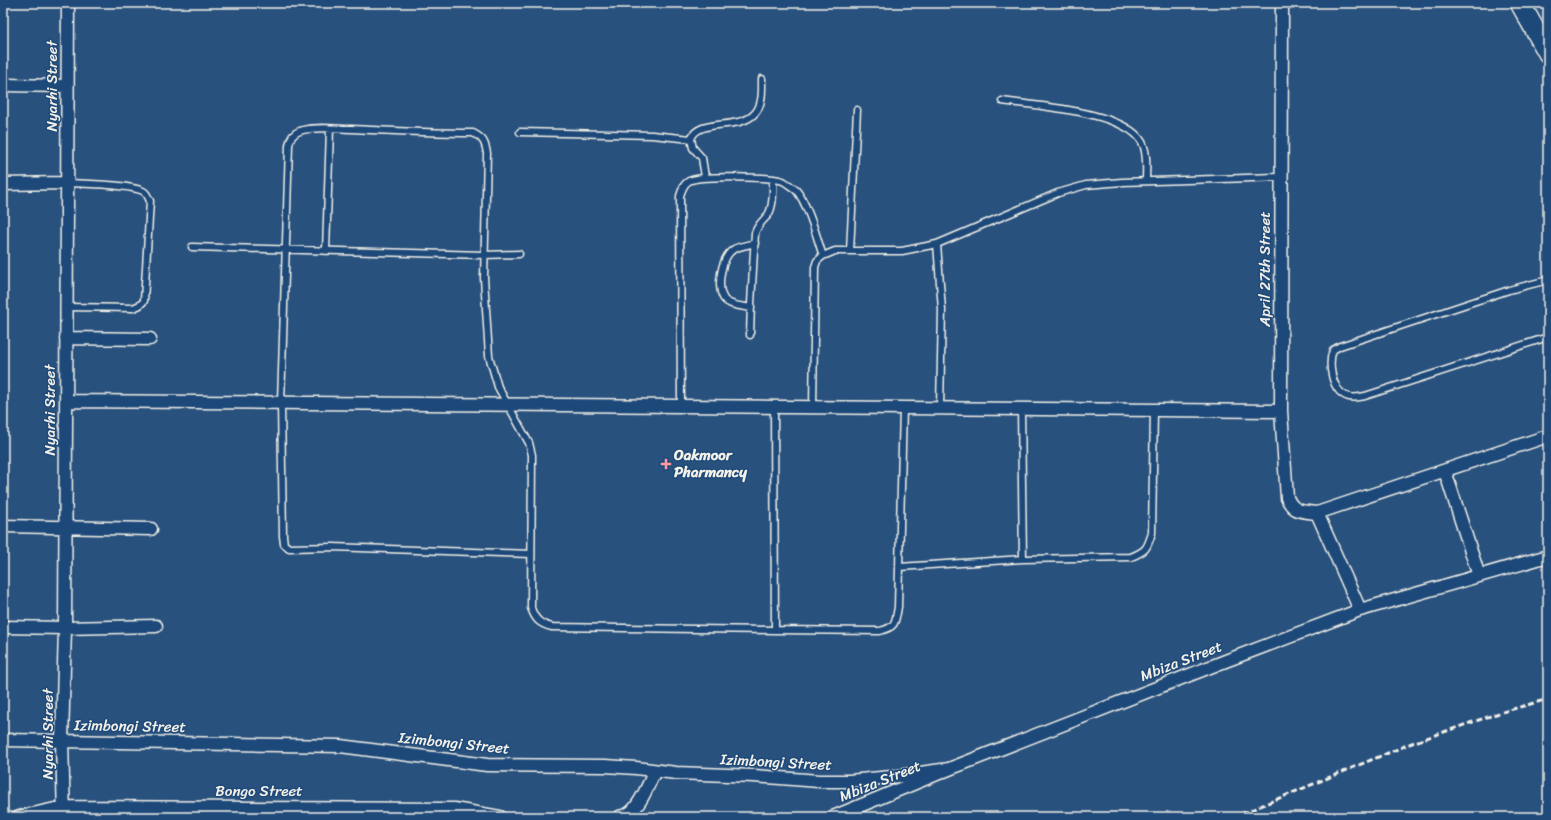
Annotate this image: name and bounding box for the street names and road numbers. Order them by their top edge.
street label: Nyarhi Street [39,40,65,131]
street label: April 27th Street [1252,211,1278,328]
street label: Nyarhi Street [37,364,63,455]
street label: Mbiza Street [1136,633,1226,689]
street label: Nyarhi Street [35,688,61,779]
street label: Izimbongi Street [73,712,186,740]
street label: Izimbongi Street [396,724,511,762]
street label: Izimbongi Street [719,746,833,778]
street label: Mbiza Street [835,753,925,809]
street label: Bongo Street [215,778,303,804]

